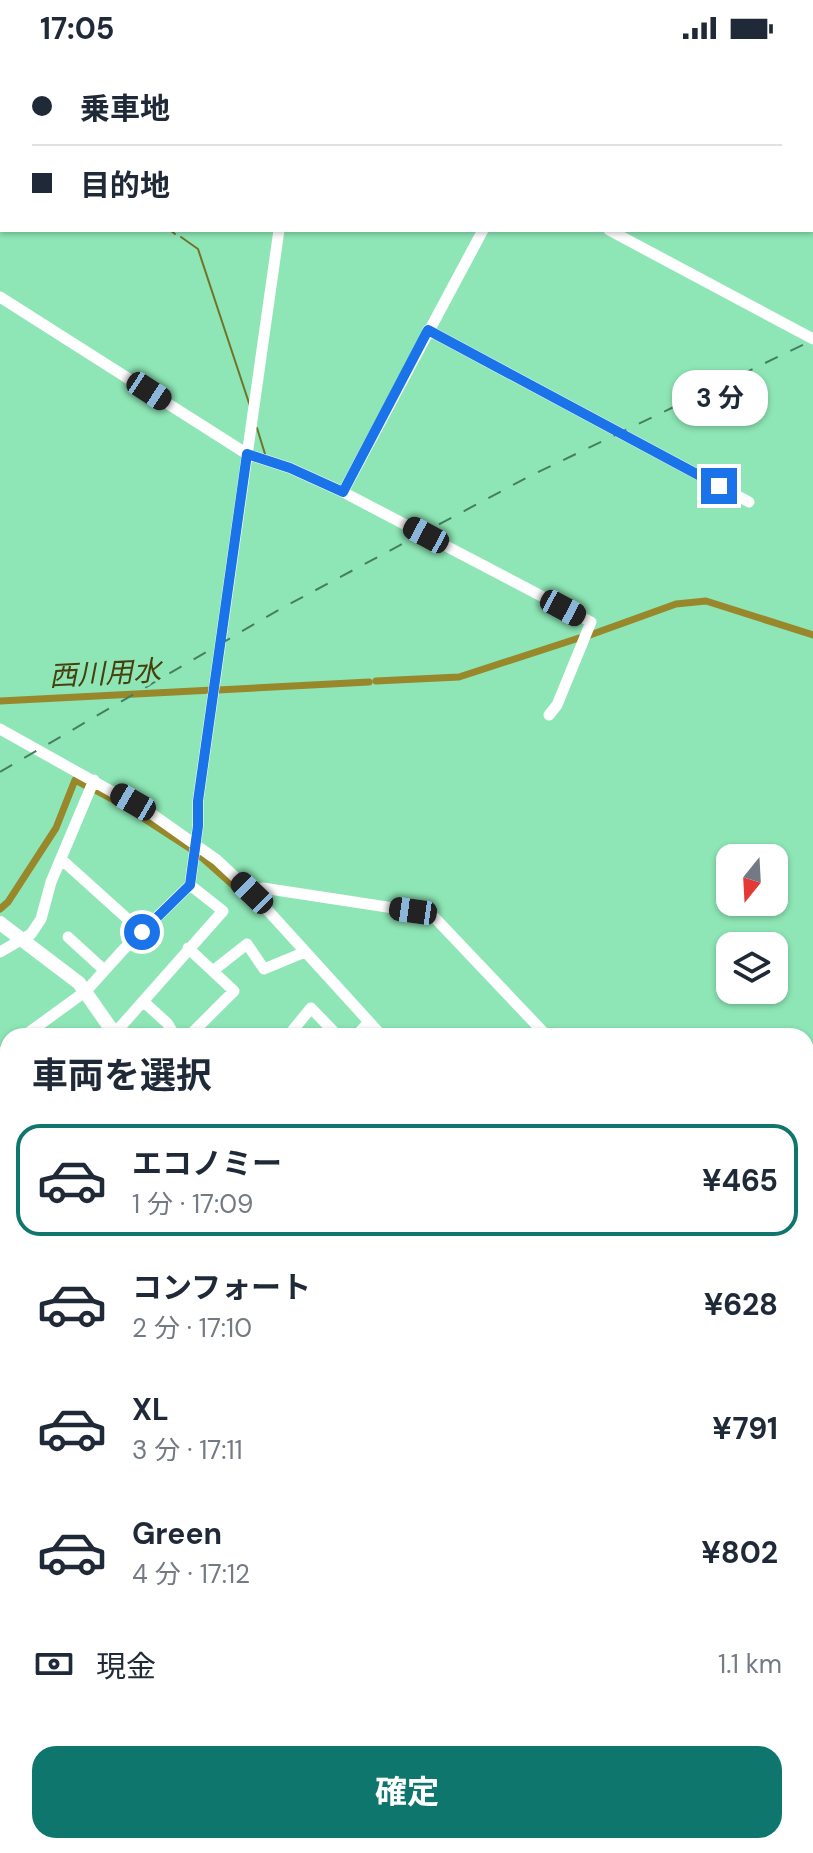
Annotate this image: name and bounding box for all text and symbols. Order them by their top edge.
text: 17:05 [40,9,114,48]
text: 乗車地 [80,89,170,128]
text: 目的地 [80,166,170,205]
car [122,368,176,414]
callout: 3 分 [671,370,767,426]
text: 3 分 [696,381,744,415]
route end [701,468,737,504]
car [399,513,453,557]
car [536,586,590,630]
water label: 西川用水 [48,652,165,695]
car [106,780,160,824]
north arrow [716,844,788,916]
map controls [716,844,788,1004]
car [226,868,278,918]
car [388,896,438,926]
route start [124,914,160,950]
button: layers [716,932,788,1004]
text: 車両を選択 [32,1052,212,1099]
icon: car [36,1144,108,1216]
text: エコノミー [132,1144,282,1183]
text: ¥465 [702,1161,778,1200]
text: 1 分 · 17:09 [132,1187,253,1221]
icon: car [36,1268,108,1340]
text: コンフォート [132,1268,311,1307]
text: ¥628 [704,1285,778,1324]
text: 2 分 · 17:10 [132,1311,252,1345]
text: XL [132,1390,169,1429]
icon: car [36,1392,108,1464]
text: ¥791 [712,1409,778,1448]
text: 3 分 · 17:11 [132,1433,243,1467]
text: Green [132,1514,222,1553]
icon: car [36,1516,108,1588]
text: ¥802 [701,1533,778,1572]
text: 4 分 · 17:12 [132,1557,250,1591]
icon: cash [32,1642,76,1686]
text: 現金 [96,1647,156,1686]
text: 1.1 km [718,1647,782,1681]
button: 確定 [32,1746,782,1838]

